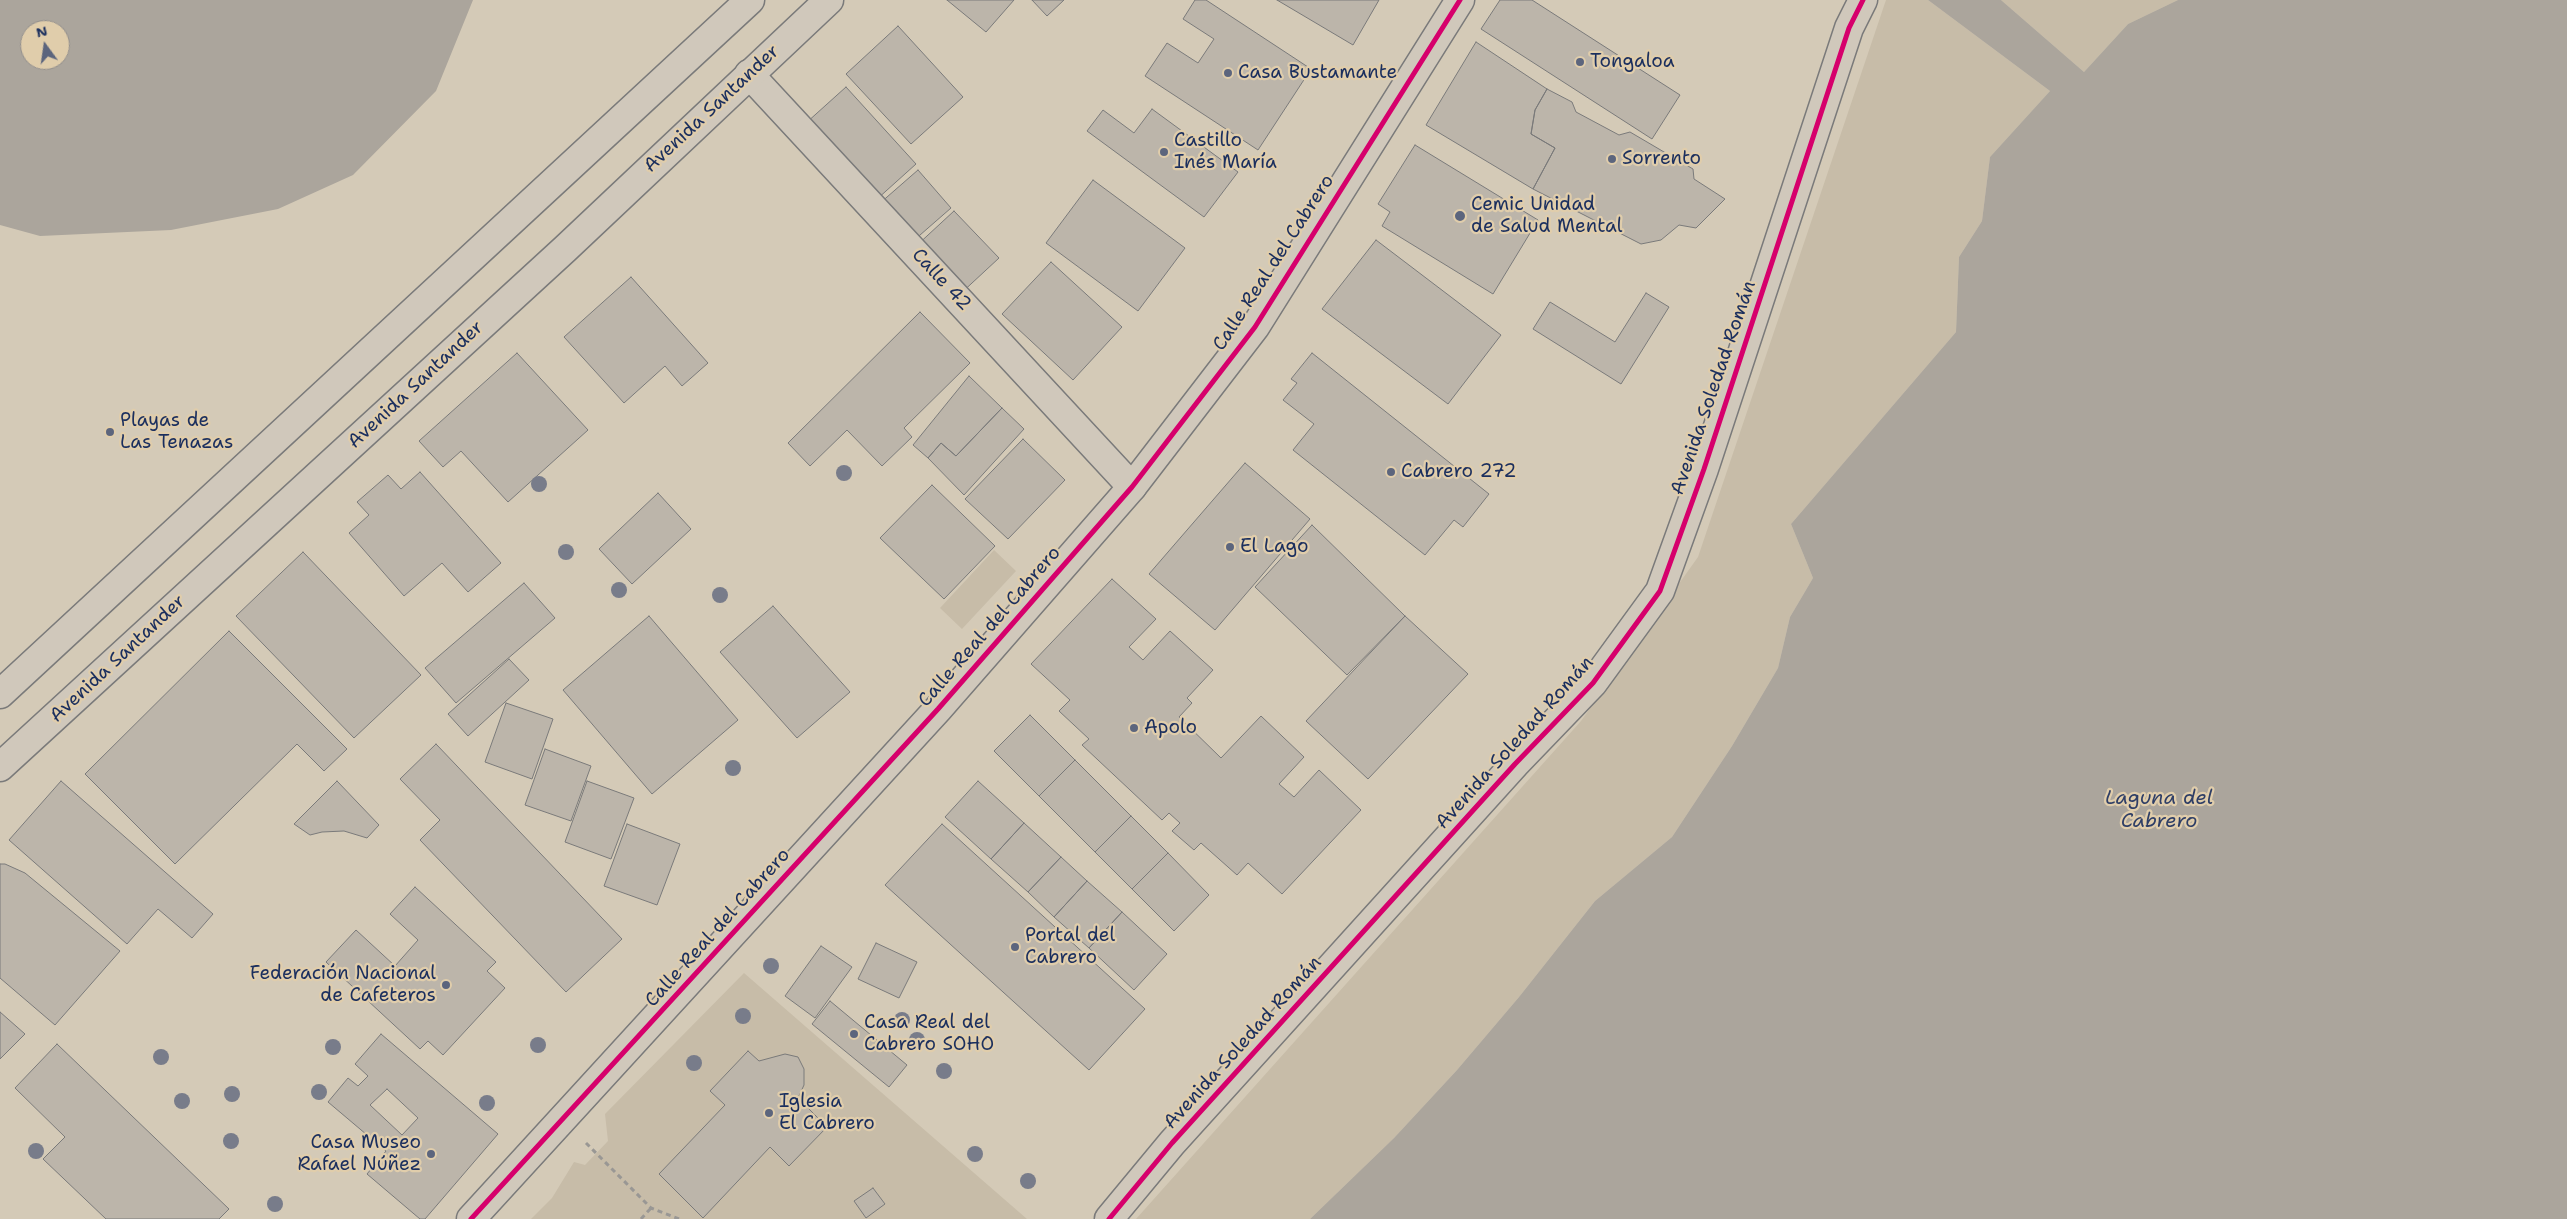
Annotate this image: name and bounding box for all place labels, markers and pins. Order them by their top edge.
place label: Tongaloa [1590,51,1674,73]
marker: Tongaloa [1574,56,1586,68]
place label: Casa Bustamante [1238,62,1397,84]
marker: Casa Bustamante [1222,67,1234,79]
place label: Castillo Inés María [1174,130,1277,174]
marker: Castillo Inés María [1158,146,1170,158]
place label: Sorrento [1622,148,1701,170]
marker: Sorrento [1606,153,1618,165]
place label: Cemic Unidad de Salud Mental [1471,194,1622,238]
marker: Cemic Unidad de Salud Mental [1453,209,1467,223]
place label: Playas de Las Tenazas [120,410,233,454]
marker: Playas de Las Tenazas [104,426,116,438]
place label: Cabrero 272 [1401,461,1516,483]
marker: Cabrero 272 [1385,466,1397,478]
place label: El Lago [1240,536,1309,558]
marker: El Lago [1224,541,1236,553]
place label: Apolo [1144,717,1197,739]
marker: Apolo [1128,722,1140,734]
place label: Portal del Cabrero [1025,925,1115,969]
marker: Portal del Cabrero [1009,941,1021,953]
place label: Federación Nacional de Cafeteros [250,963,436,1007]
marker: Federación Nacional de Cafeteros [440,979,452,991]
place label: Casa Real del Cabrero SOHO [864,1012,994,1056]
marker: Casa Real del Cabrero SOHO [848,1028,860,1040]
place label: Iglesia El Cabrero [779,1091,875,1135]
marker: Iglesia El Cabrero [763,1107,775,1119]
place label: Casa Museo Rafael Núñez [297,1132,421,1176]
marker: Casa Museo Rafael Núñez [425,1148,437,1160]

